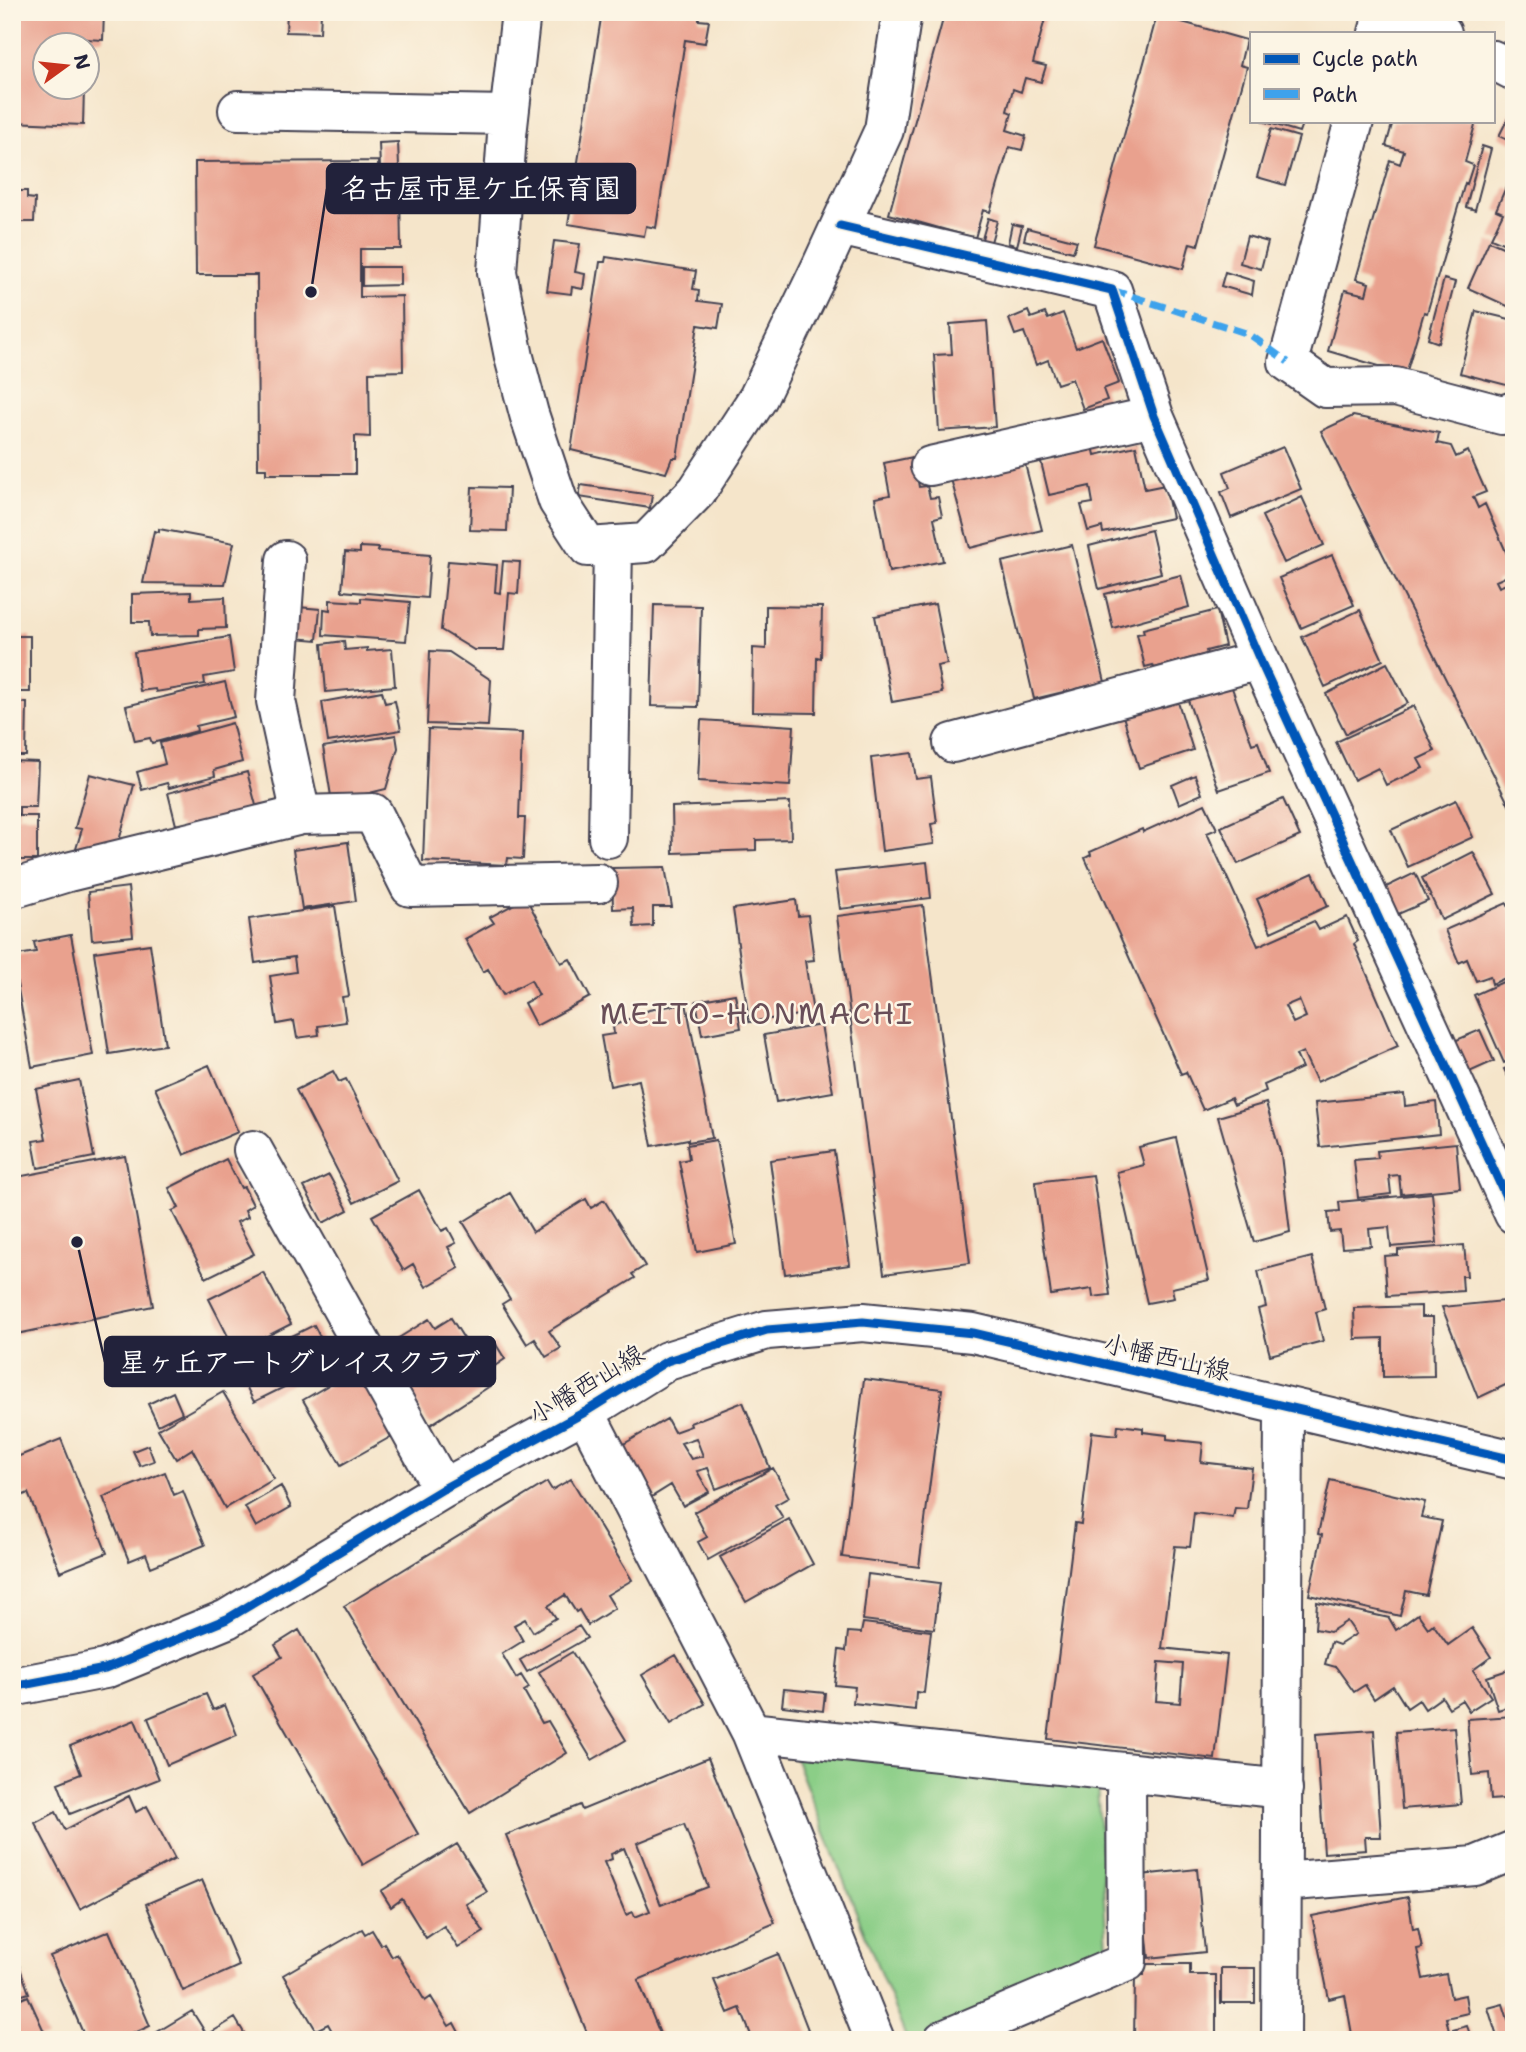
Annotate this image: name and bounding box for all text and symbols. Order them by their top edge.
north arrow [32,32,102,102]
legend [1250,32,1494,122]
text: Cycle path [1312,45,1418,73]
text: N [68,51,96,72]
text: Path [1312,81,1358,109]
callout: 名古屋市星ケ丘保育園 [327,164,635,213]
text: 名古屋市星ケ丘保育園 [341,169,621,207]
district label: MEITO-HONMACHI [600,993,914,1034]
street label: 小幡西山線 [1100,1325,1234,1388]
street label: 小幡西山線 [521,1335,650,1432]
callout: 星ヶ丘アートグレイスクラブ [105,1337,495,1386]
text: 星ヶ丘アートグレイスクラブ [119,1343,481,1381]

